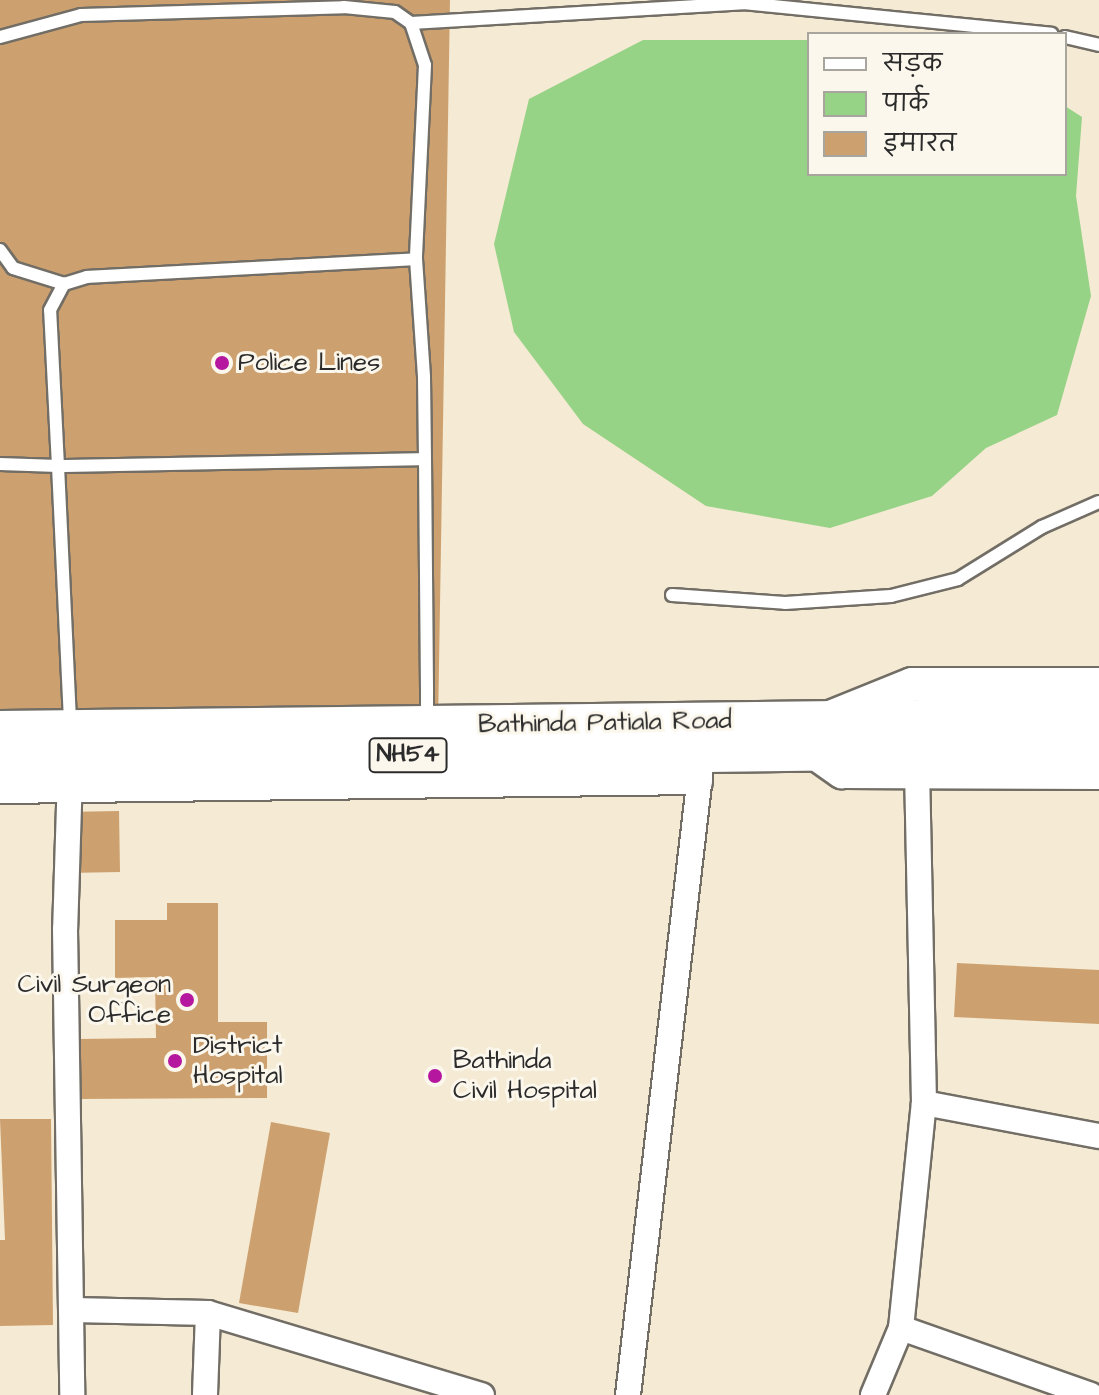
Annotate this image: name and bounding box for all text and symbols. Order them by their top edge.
legend [807,32,1067,176]
text: सड़क [883,47,942,81]
text: पार्क [883,87,928,121]
text: इमारत [883,127,956,161]
place label: Police Lines [238,347,380,379]
marker: Police Lines [213,354,231,372]
street label: Bathinda Patiala Road [478,705,732,741]
road number: NH54 [368,735,448,775]
place label: Civil Surgeon Office [17,969,171,1030]
marker: Civil Surgeon Office [178,991,196,1009]
place label: District Hospital [193,1030,283,1092]
place label: Bathinda Civil Hospital [453,1045,597,1106]
marker: District Hospital [164,1050,186,1072]
marker: Bathinda Civil Hospital [424,1065,446,1087]

